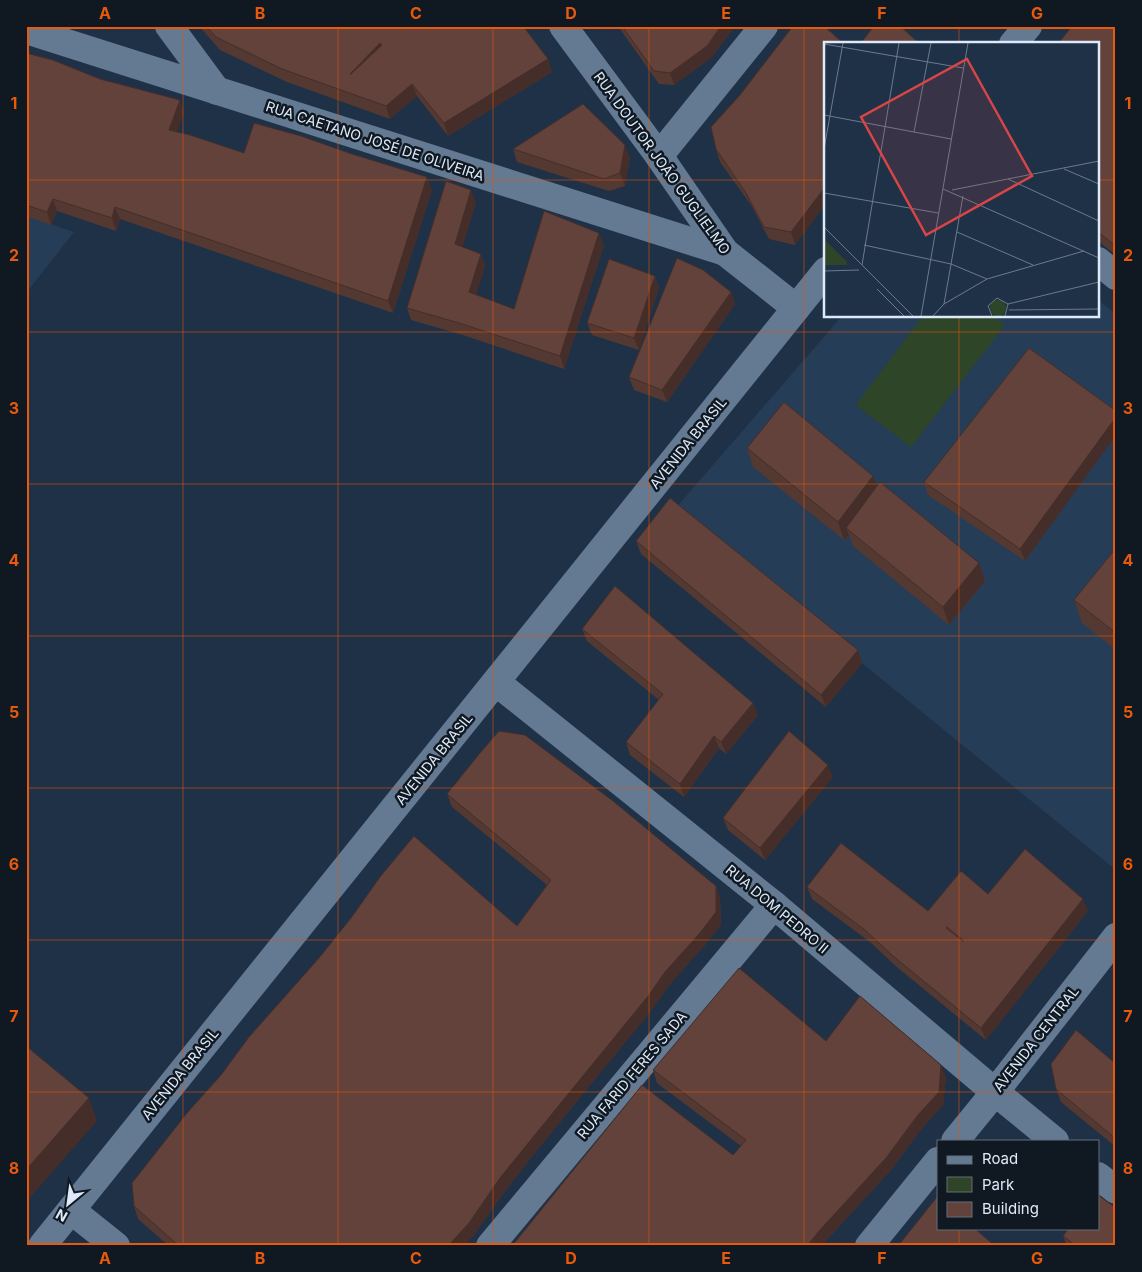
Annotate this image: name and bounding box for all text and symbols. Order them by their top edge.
text: A [99,3,111,23]
text: B [255,3,265,23]
text: C [410,3,422,23]
text: D [565,3,577,23]
text: E [721,3,731,23]
text: F [877,3,887,23]
text: G [1031,3,1043,23]
inset map [824,42,1100,318]
street label: RUA DOUTOR JOÃO GUGLIELMO [591,68,734,257]
text: 1 [11,93,17,113]
text: 1 [1125,93,1131,113]
street label: RUA CAETANO JOSÉ DE OLIVEIRA [264,97,487,184]
text: 2 [9,245,19,265]
text: 2 [1123,245,1133,265]
street label: AVENIDA BRASIL [646,393,730,492]
text: 3 [9,398,19,418]
text: 3 [1123,398,1133,418]
text: 4 [9,550,20,570]
text: 4 [1123,550,1134,570]
text: 5 [9,702,19,722]
text: 5 [1123,702,1133,722]
street label: AVENIDA BRASIL [392,709,476,808]
text: 6 [9,854,19,874]
text: 6 [1123,854,1133,874]
street label: RUA DOM PEDRO II [723,861,832,957]
street label: AVENIDA CENTRAL [989,983,1082,1095]
text: 7 [9,1006,19,1026]
text: 7 [1123,1006,1133,1026]
street label: RUA FARID FERES SADA [573,1007,690,1142]
street label: AVENIDA BRASIL [138,1024,222,1123]
legend [937,1140,1100,1230]
text: Road [982,1149,1018,1168]
text: 8 [9,1158,19,1178]
text: 8 [1123,1158,1133,1178]
text: Park [982,1175,1015,1194]
north arrow [42,1180,92,1230]
text: Building [982,1199,1039,1218]
text: N [53,1206,70,1226]
text: A [99,1248,111,1268]
text: B [255,1248,265,1268]
text: C [410,1248,422,1268]
text: D [565,1248,577,1268]
text: E [721,1248,731,1268]
text: F [877,1248,887,1268]
text: G [1031,1248,1043,1268]

